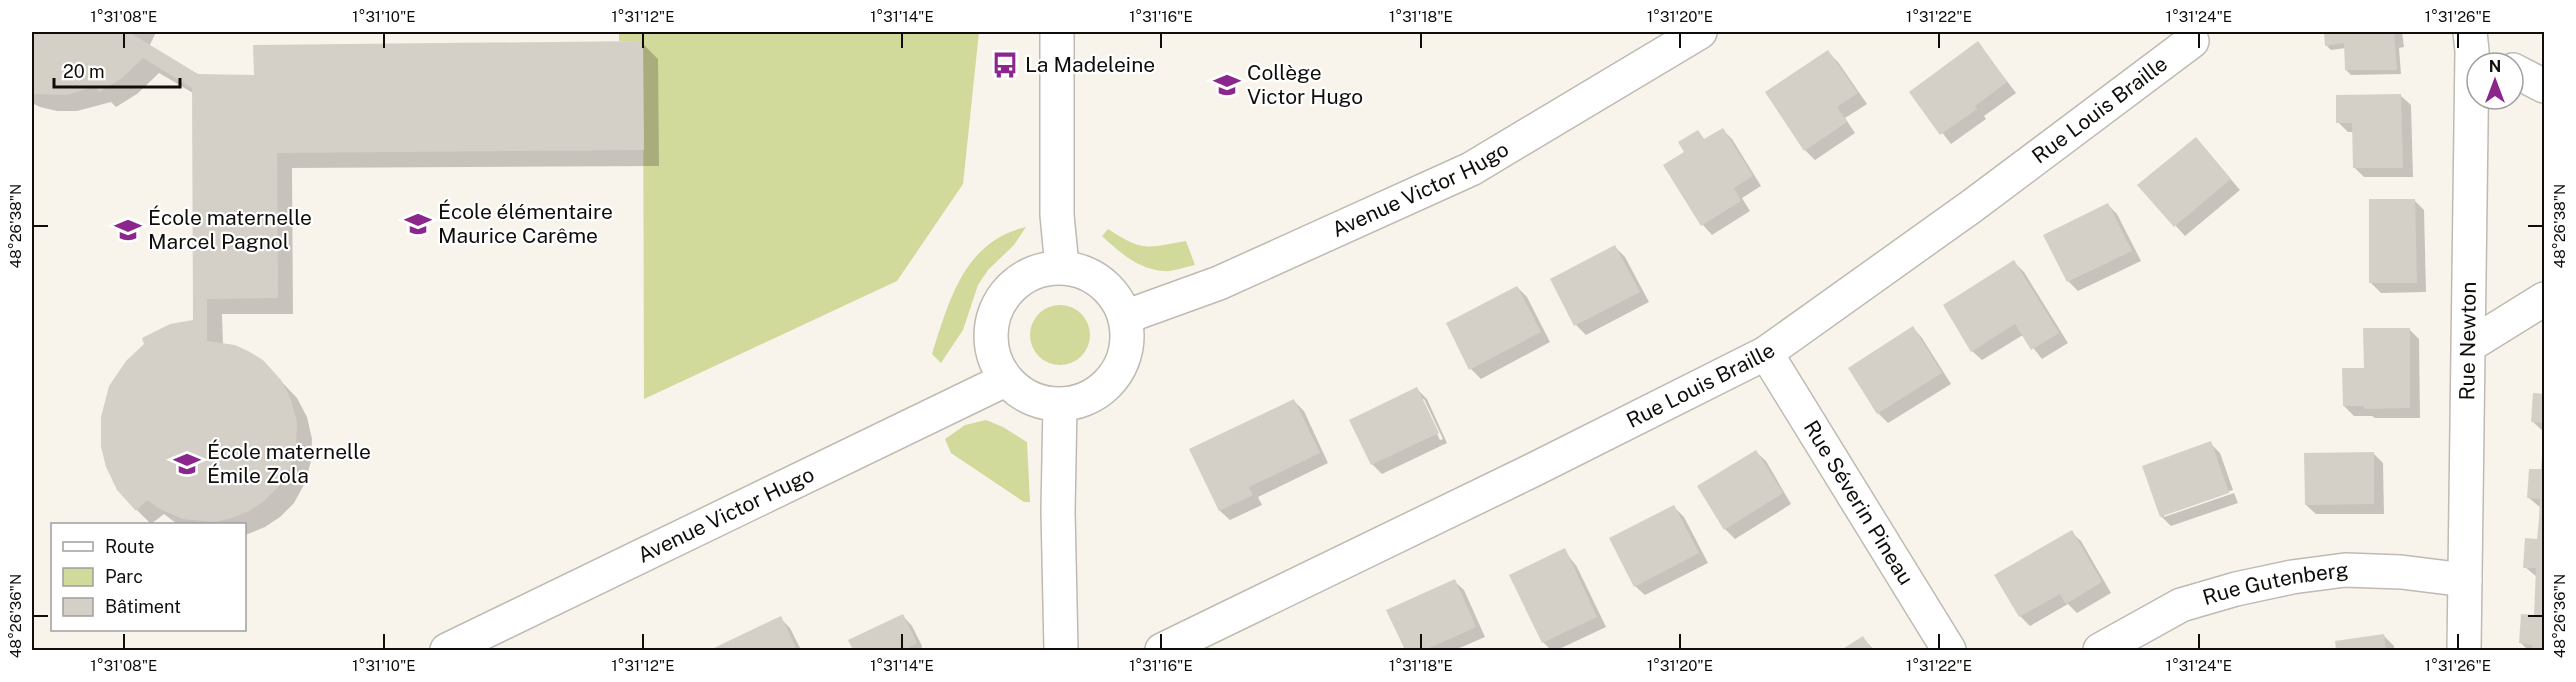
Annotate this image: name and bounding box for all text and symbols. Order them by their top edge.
text: 1°31'08"E [91,8,157,25]
text: 1°31'10"E [352,8,416,25]
text: 1°31'12"E [611,8,675,25]
text: 1°31'14"E [870,8,934,25]
text: 1°31'16"E [1129,8,1193,25]
text: 1°31'18"E [1389,8,1453,25]
text: 1°31'20"E [1647,8,1713,25]
text: 1°31'22"E [1906,8,1972,25]
text: 1°31'24"E [2166,8,2232,25]
text: 1°31'26"E [2425,8,2491,25]
bus stop icon: La Madeleine [990,50,1020,80]
scale bar [54,51,180,89]
street label: Rue Louis Braille [2027,51,2172,168]
north arrow [2465,51,2525,111]
place label: La Madeleine [1025,52,1155,77]
text: N [2489,57,2501,76]
place label: Collège Victor Hugo [1247,60,1363,109]
text: 20 m [63,61,105,82]
school or university icon: Collège Victor Hugo [1212,70,1242,100]
street label: Avenue Victor Hugo [1328,136,1513,242]
text: 48°26'38"N [7,184,24,268]
text: 48°26'38"N [2551,184,2568,268]
place label: École élémentaire Maurice Carême [438,199,613,248]
place label: École maternelle Marcel Pagnol [148,205,312,254]
school or university icon: École élémentaire Maurice Carême [403,209,433,239]
school or university icon: École maternelle Marcel Pagnol [113,215,143,245]
street label: Rue Newton [2454,281,2481,401]
street label: Rue Louis Braille [1622,338,1780,433]
street label: Rue Séverin Pineau [1799,416,1919,589]
place label: École maternelle Émile Zola [207,439,371,488]
school or university icon: École maternelle Émile Zola [172,449,202,479]
street label: Avenue Victor Hugo [634,461,818,568]
legend [51,523,246,631]
text: Route [105,536,154,557]
street label: Rue Gutenberg [2200,557,2350,610]
text: Parc [105,566,143,587]
text: 48°26'36"N [7,574,24,658]
text: 48°26'36"N [2551,574,2568,658]
text: Bâtiment [105,596,181,617]
text: 1°31'08"E [91,657,157,674]
text: 1°31'10"E [352,657,416,674]
text: 1°31'12"E [611,657,675,674]
text: 1°31'14"E [870,657,934,674]
text: 1°31'16"E [1129,657,1193,674]
text: 1°31'18"E [1389,657,1453,674]
text: 1°31'20"E [1647,657,1713,674]
text: 1°31'22"E [1906,657,1972,674]
text: 1°31'24"E [2166,657,2232,674]
text: 1°31'26"E [2425,657,2491,674]

